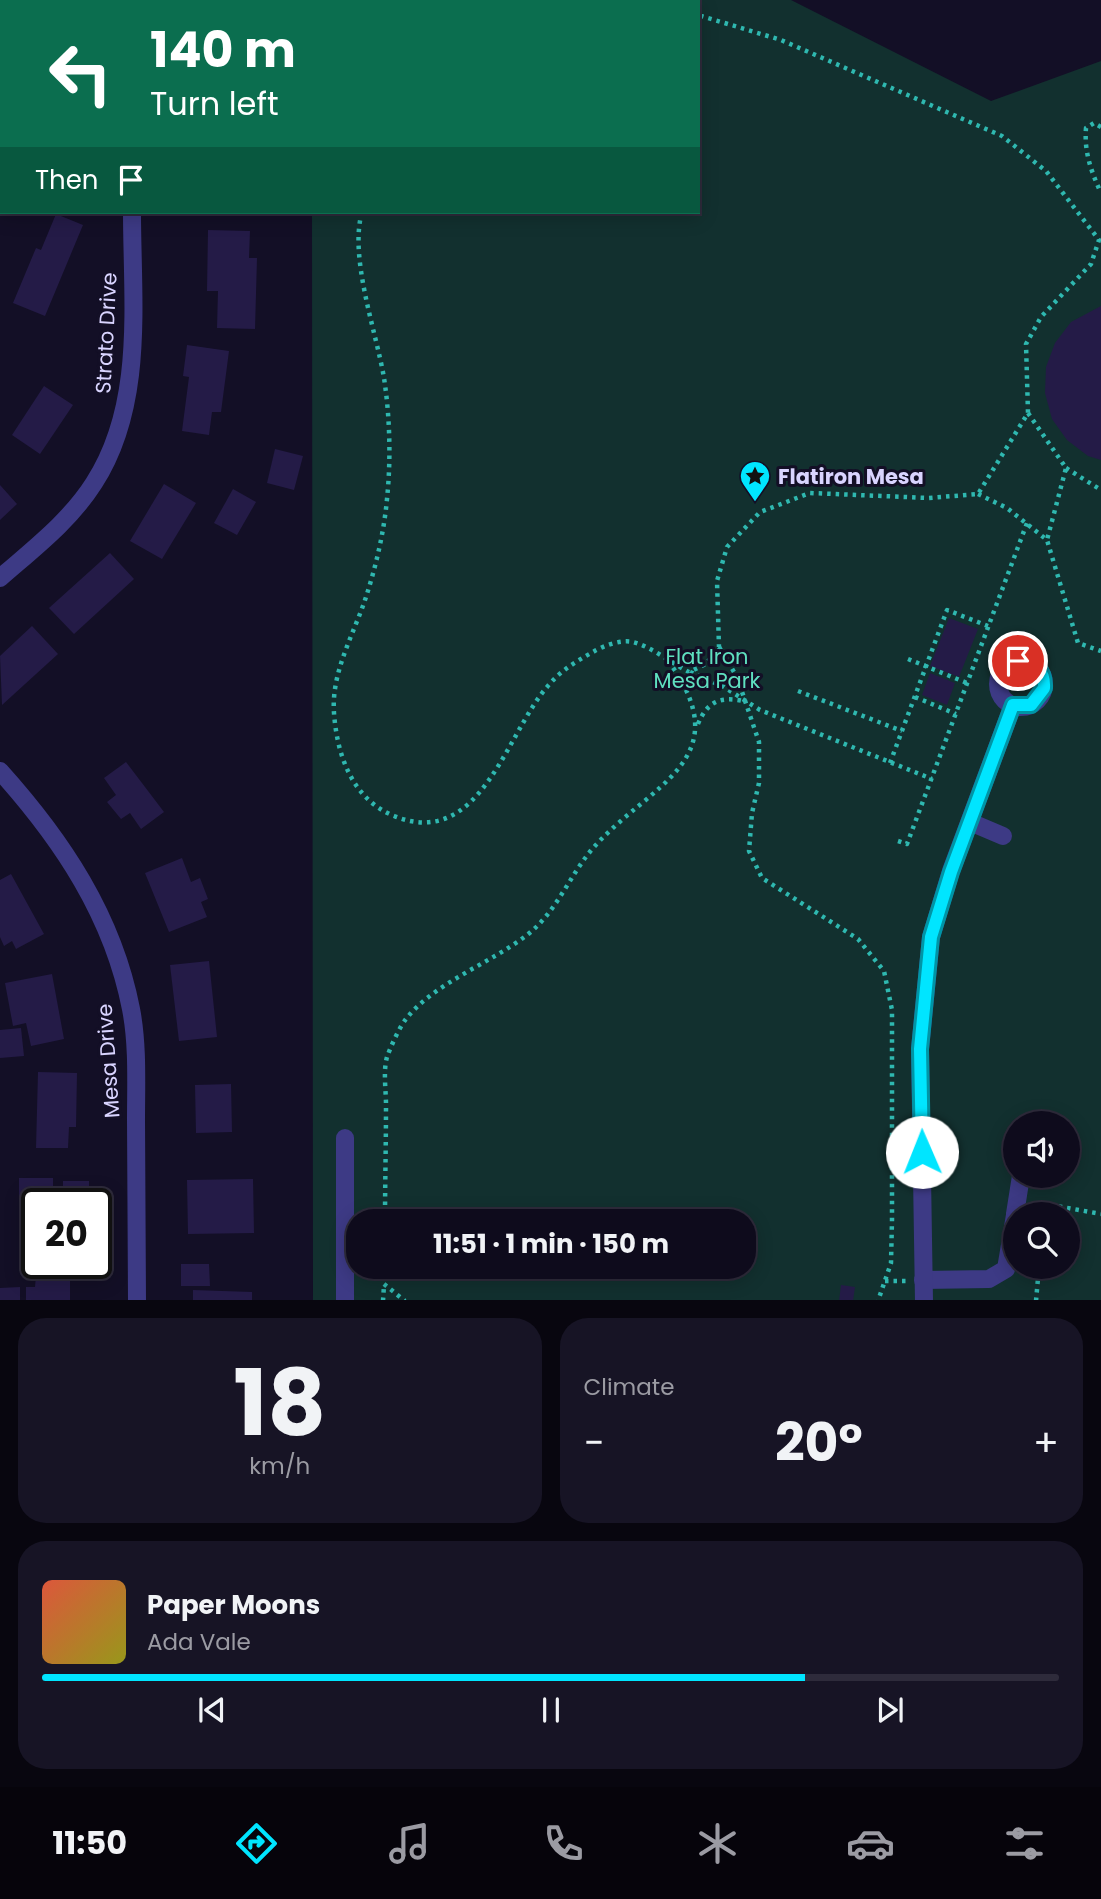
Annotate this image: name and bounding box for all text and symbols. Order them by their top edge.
text: 140 m [150,16,296,84]
icon: left [35,28,126,119]
text: Turn left [150,81,279,126]
icon: arrive [112,161,150,199]
text: Then [35,162,98,198]
street label: Strato Drive [88,272,124,394]
place icon: Flatiron Mesa [738,459,772,503]
place label: Flatiron Mesa [778,462,924,491]
pin [988,631,1048,691]
park label: Flat Iron Mesa Park [654,642,761,695]
icon: arrive [999,642,1037,680]
street label: Mesa Drive [90,1003,126,1119]
map controls [1003,1111,1080,1279]
button: sound [1003,1111,1080,1188]
position arrow [885,1115,959,1189]
speed limit sign: 20 [21,1188,112,1279]
button: search [1003,1202,1080,1279]
text: 11:51 · 1 min · 150 m [433,1226,669,1262]
text: 18 [233,1339,326,1467]
text: Climate [584,1371,674,1403]
text: 20° [775,1406,863,1479]
text: − [584,1416,604,1469]
text: + [1033,1416,1059,1469]
text: km/h [249,1450,310,1482]
text: Paper Moons [147,1587,320,1623]
text: Ada Vale [147,1626,251,1658]
icon: previous [193,1691,231,1729]
icon: pause [532,1691,570,1729]
icon: next [871,1691,909,1729]
icon: directions [232,1819,281,1868]
icon: music [385,1819,434,1868]
icon: phone [539,1819,588,1868]
icon: climate [693,1819,742,1868]
icon: car [846,1819,895,1868]
icon: filters [1000,1819,1049,1868]
text: 11:50 [52,1820,127,1865]

